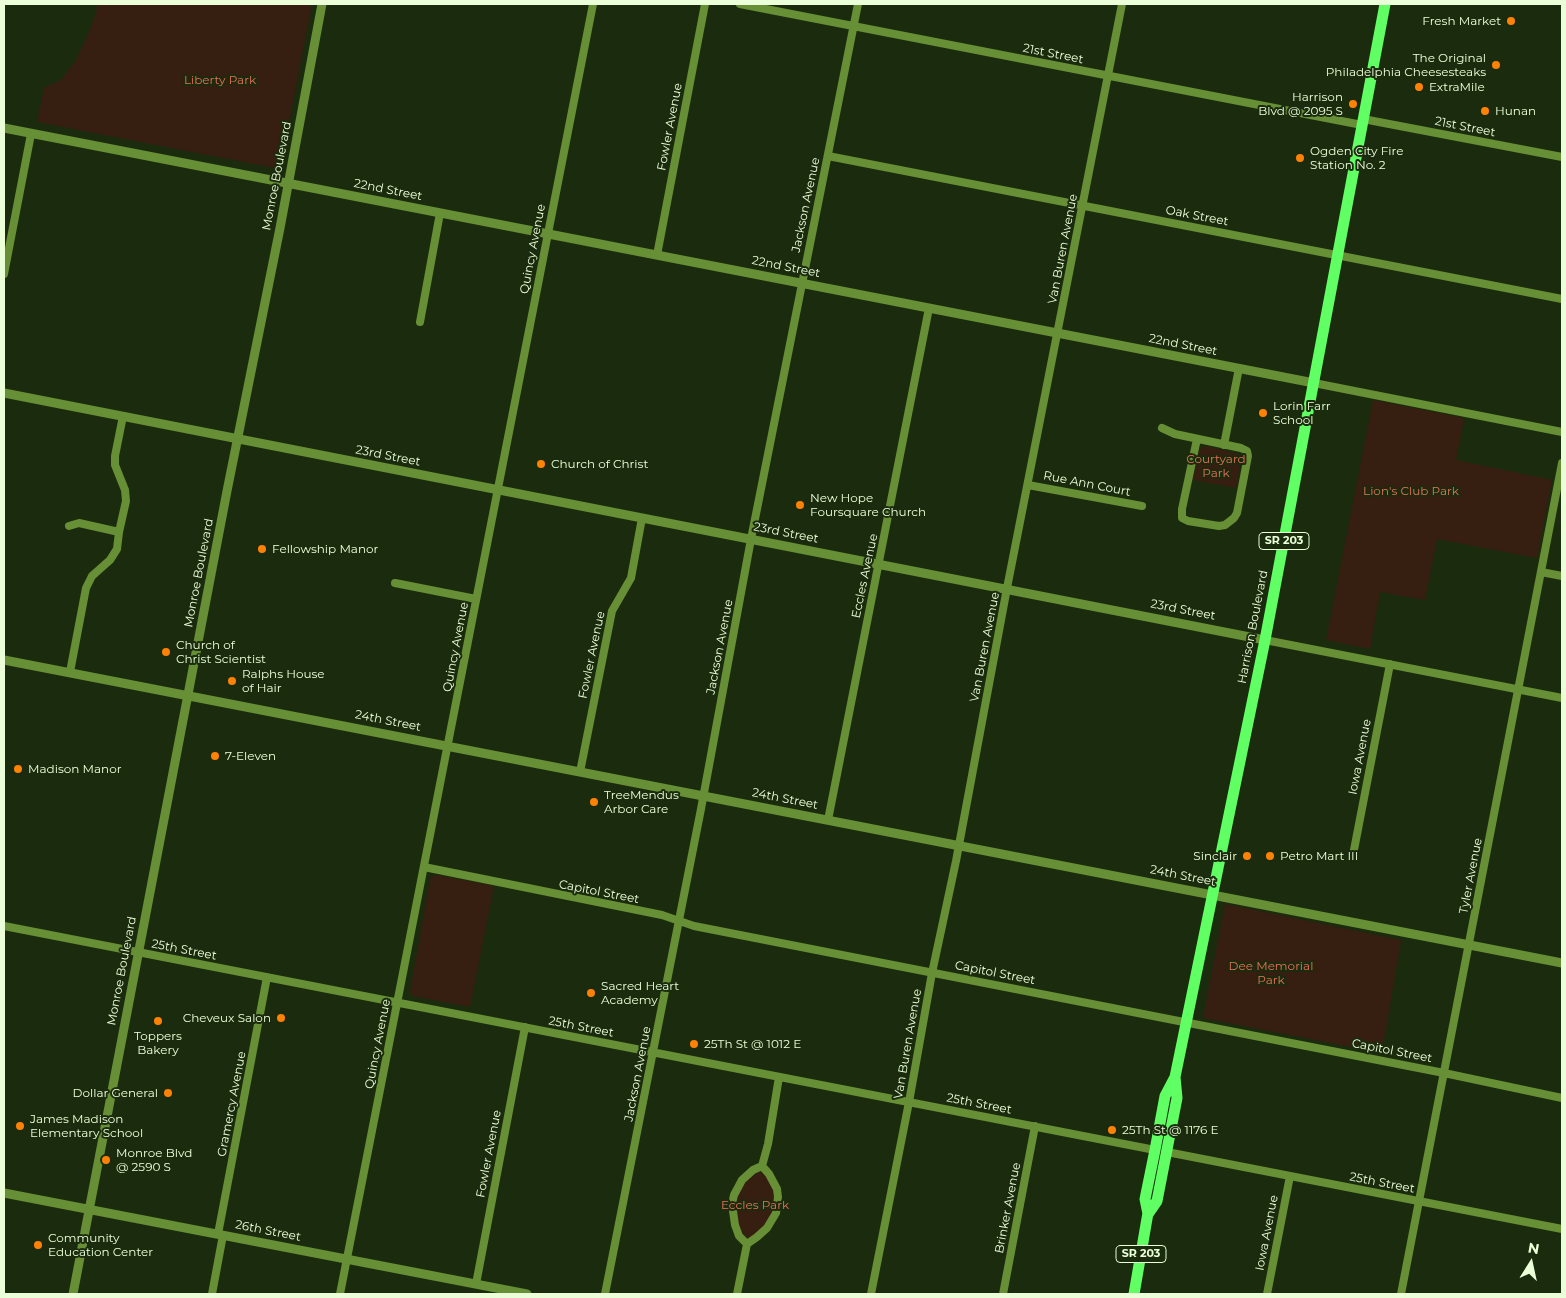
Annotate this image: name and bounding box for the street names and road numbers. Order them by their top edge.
street label: 21st Street [1022,41,1084,67]
street label: Fowler Avenue [654,82,686,172]
street label: 21st Street [1434,114,1496,140]
street label: Monroe Boulevard [259,120,295,232]
street label: Jackson Avenue [789,156,823,254]
street label: 22nd Street [353,176,423,204]
street label: Van Buren Avenue [1045,193,1081,305]
street label: Quincy Avenue [517,203,549,295]
street label: Oak Street [1164,203,1230,229]
street label: 22nd Street [751,253,821,281]
street label: 22nd Street [1148,331,1218,359]
street label: 23rd Street [354,443,422,469]
street label: Rue Ann Court [1042,468,1132,500]
street label: Monroe Boulevard [181,517,217,629]
street label: 23rd Street [752,520,820,546]
street label: Eccles Avenue [849,532,881,620]
road number: SR 203 [1259,532,1309,550]
street label: Harrison Boulevard [1235,569,1271,685]
street label: Van Buren Avenue [967,591,1003,703]
street label: 23rd Street [1149,597,1217,623]
street label: Jackson Avenue [704,598,736,696]
street label: Quincy Avenue [440,601,472,693]
street label: Fowler Avenue [576,610,608,700]
street label: 24th Street [354,708,422,734]
street label: Iowa Avenue [1346,718,1374,796]
street label: 24th Street [751,786,819,812]
street label: Tyler Avenue [1457,837,1485,915]
street label: 24th Street [1149,863,1217,889]
street label: Capitol Street [558,877,640,907]
street label: Monroe Boulevard [104,915,140,1027]
street label: 25th Street [150,937,218,963]
street label: Capitol Street [954,958,1036,988]
street label: Van Buren Avenue [891,988,925,1100]
street label: Quincy Avenue [362,998,394,1090]
street label: 25th Street [547,1014,615,1040]
street label: Jackson Avenue [622,1025,654,1123]
street label: Capitol Street [1351,1036,1433,1066]
street label: Gramercy Avenue [215,1050,249,1158]
street label: 25th Street [945,1091,1013,1117]
street label: Fowler Avenue [473,1109,505,1199]
street label: Brinker Avenue [992,1161,1024,1255]
street label: 25th Street [1348,1170,1416,1196]
street label: Iowa Avenue [1253,1194,1281,1272]
street label: 26th Street [234,1218,302,1244]
road number: SR 203 [1116,1246,1166,1262]

